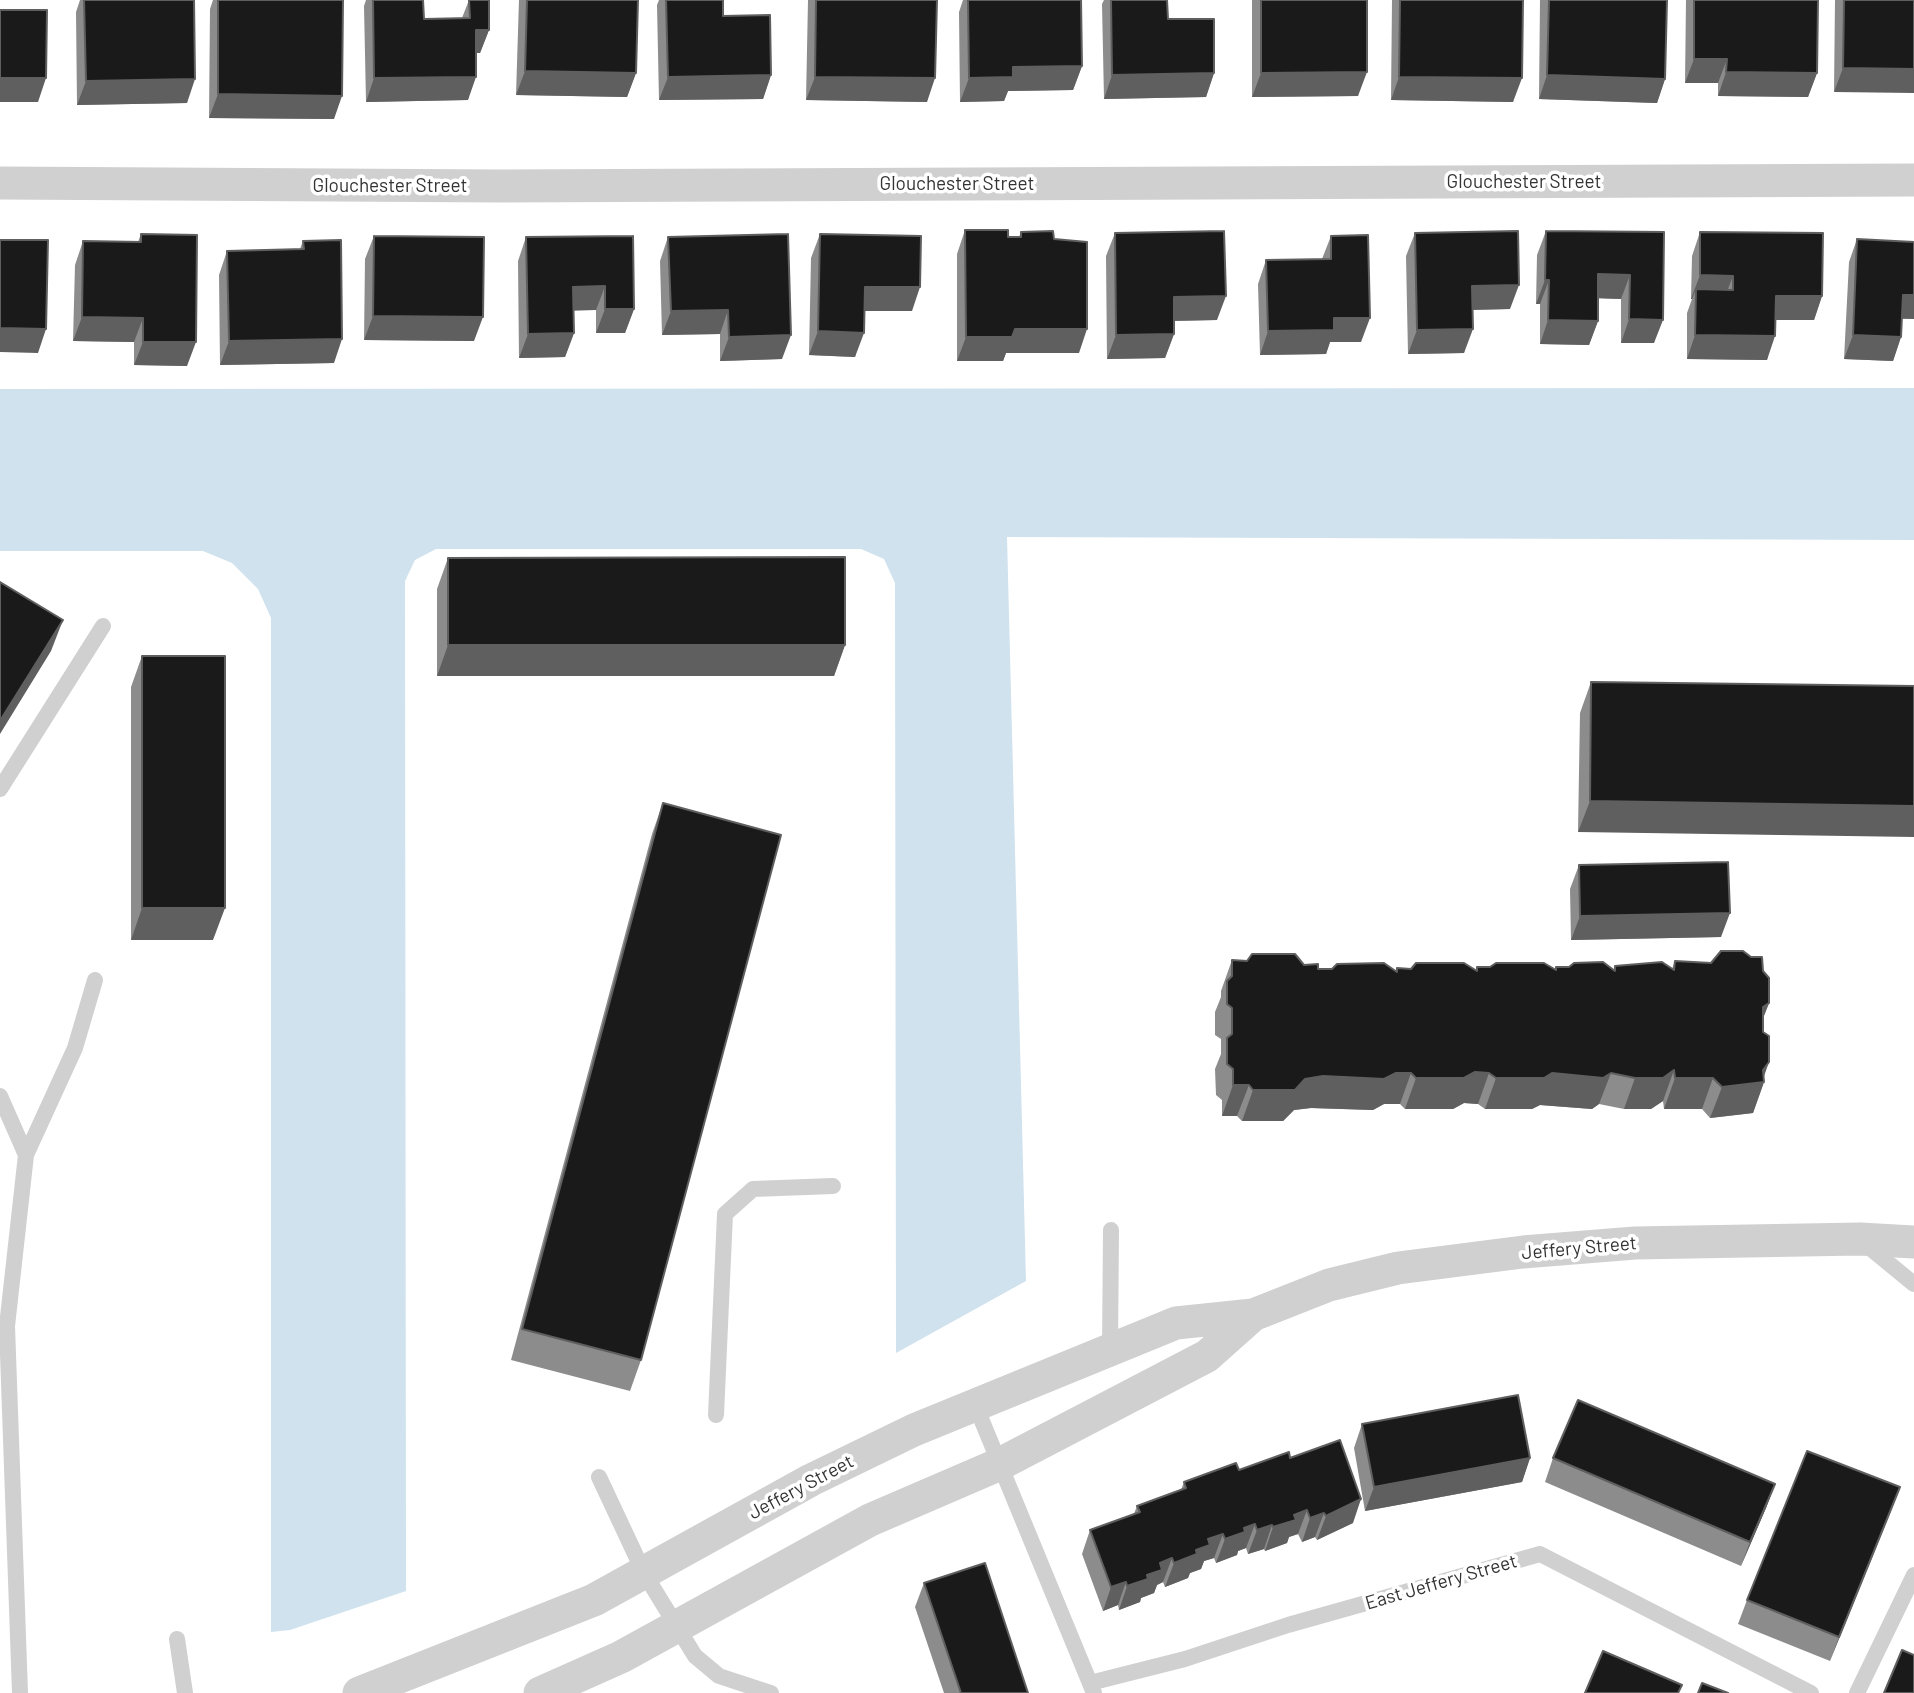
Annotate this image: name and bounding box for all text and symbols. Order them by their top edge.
street label: Glouchester Street [1447,171,1601,193]
street label: Glouchester Street [880,173,1034,195]
street label: Glouchester Street [313,175,467,197]
street label: Jeffery Street [1520,1232,1638,1264]
street label: Jeffery Street [745,1450,857,1524]
street label: East Jeffery Street [1363,1549,1519,1615]

